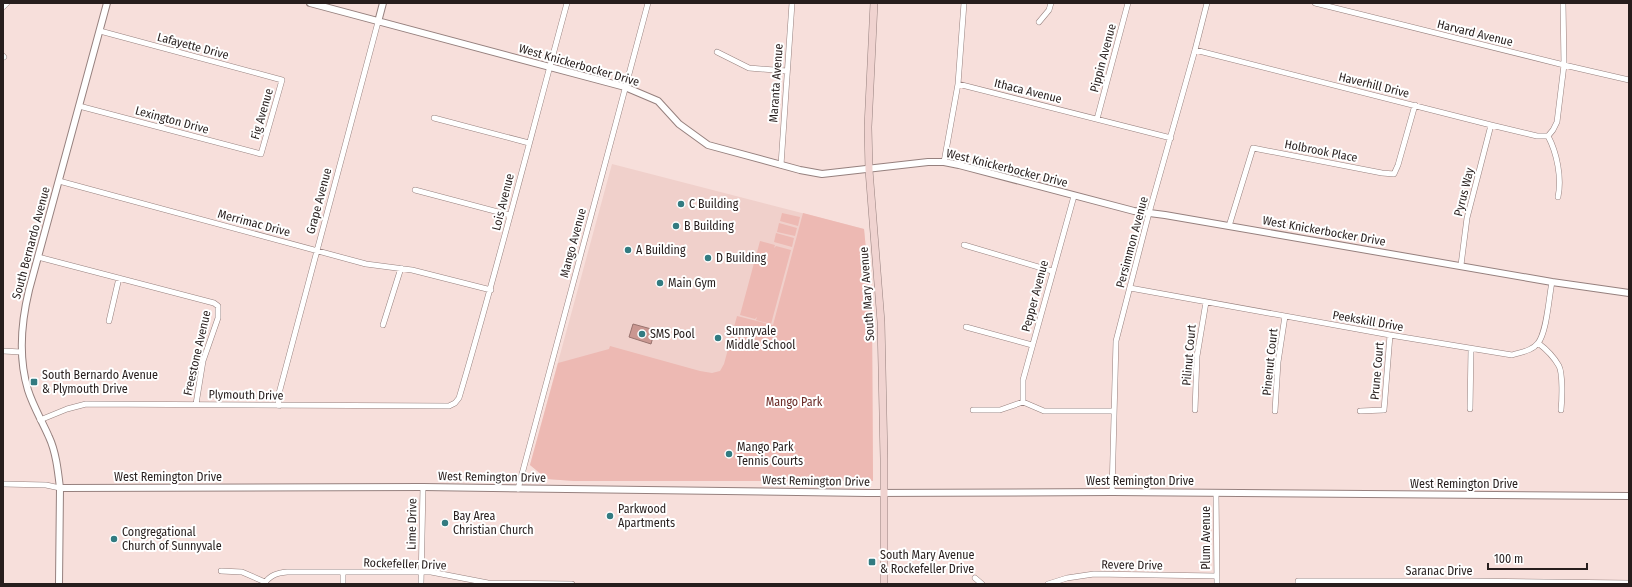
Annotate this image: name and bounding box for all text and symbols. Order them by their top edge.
street label: Harvard Avenue [1436,17,1514,49]
street label: Pippin Avenue [1087,22,1119,94]
street label: Lafayette Drive [156,30,230,62]
street label: West Knickerbocker Drive [517,41,641,89]
street label: Maranta Avenue [766,43,786,123]
street label: Haverhill Drive [1337,69,1411,101]
street label: Ithaca Avenue [993,76,1063,106]
street label: Fig Avenue [248,87,276,141]
street label: Lexington Drive [134,103,210,137]
street label: Holbrook Place [1283,137,1359,165]
street label: West Knickerbocker Drive [945,146,1069,190]
street label: Grape Avenue [303,166,335,236]
street label: Pyrus Way [1451,166,1477,218]
street label: Lois Avenue [489,172,517,232]
street label: South Bernardo Avenue [9,185,53,301]
street label: Persimmon Avenue [1113,195,1151,289]
place label: C Building [689,197,739,211]
marker: C Building [676,199,686,209]
street label: Merrimac Drive [216,207,292,239]
street label: Mango Avenue [557,207,589,279]
street label: West Knickerbocker Drive [1261,213,1387,249]
place label: B Building [684,219,734,233]
marker: B Building [671,221,681,231]
place label: A Building [636,243,686,257]
marker: A Building [623,245,633,255]
street label: South Mary Avenue [857,246,877,342]
place label: D Building [716,251,767,265]
marker: D Building [703,253,713,263]
street label: Pepper Avenue [1019,259,1051,333]
place label: Main Gym [668,276,716,290]
marker: Main Gym [655,278,665,288]
street label: Peekskill Drive [1332,308,1405,334]
street label: Freestone Avenue [180,309,214,397]
place label: Sunnyvale Middle School [726,324,795,352]
street label: Pilinut Court [1179,324,1199,386]
place label: SMS Pool [650,327,695,341]
street label: Pinenut Court [1260,328,1280,396]
marker: SMS Pool [637,329,647,339]
marker: Sunnyvale Middle School [713,333,723,343]
street label: Prune Court [1367,341,1387,401]
place label: South Bernardo Avenue & Plymouth Drive [42,368,158,396]
marker: South Bernardo Avenue & Plymouth Drive [29,377,39,387]
street label: Plymouth Drive [208,387,284,403]
park label: Mango Park [766,395,823,409]
place label: Mango Park Tennis Courts [737,440,803,468]
marker: Mango Park Tennis Courts [724,449,734,459]
street label: West Remington Drive [438,469,546,485]
street label: West Remington Drive [114,470,222,484]
street label: West Remington Drive [762,473,870,489]
street label: West Remington Drive [1086,474,1194,488]
street label: West Remington Drive [1410,477,1518,491]
street label: Lime Drive [405,498,419,550]
place label: Parkwood Apartments [618,502,675,530]
street label: Plum Avenue [1199,506,1213,570]
place label: Bay Area Christian Church [453,509,534,537]
marker: Parkwood Apartments [605,511,615,521]
marker: Bay Area Christian Church [440,518,450,528]
place label: Congregational Church of Sunnyvale [122,525,222,553]
marker: Congregational Church of Sunnyvale [109,534,119,544]
scale bar [1488,545,1587,571]
place label: South Mary Avenue & Rockefeller Drive [880,548,975,576]
text: 100 m [1494,552,1523,566]
street label: Rockefeller Drive [363,556,447,572]
marker: South Mary Avenue & Rockefeller Drive [867,557,877,567]
street label: Revere Drive [1101,557,1163,573]
street label: Saranac Drive [1405,564,1473,578]

